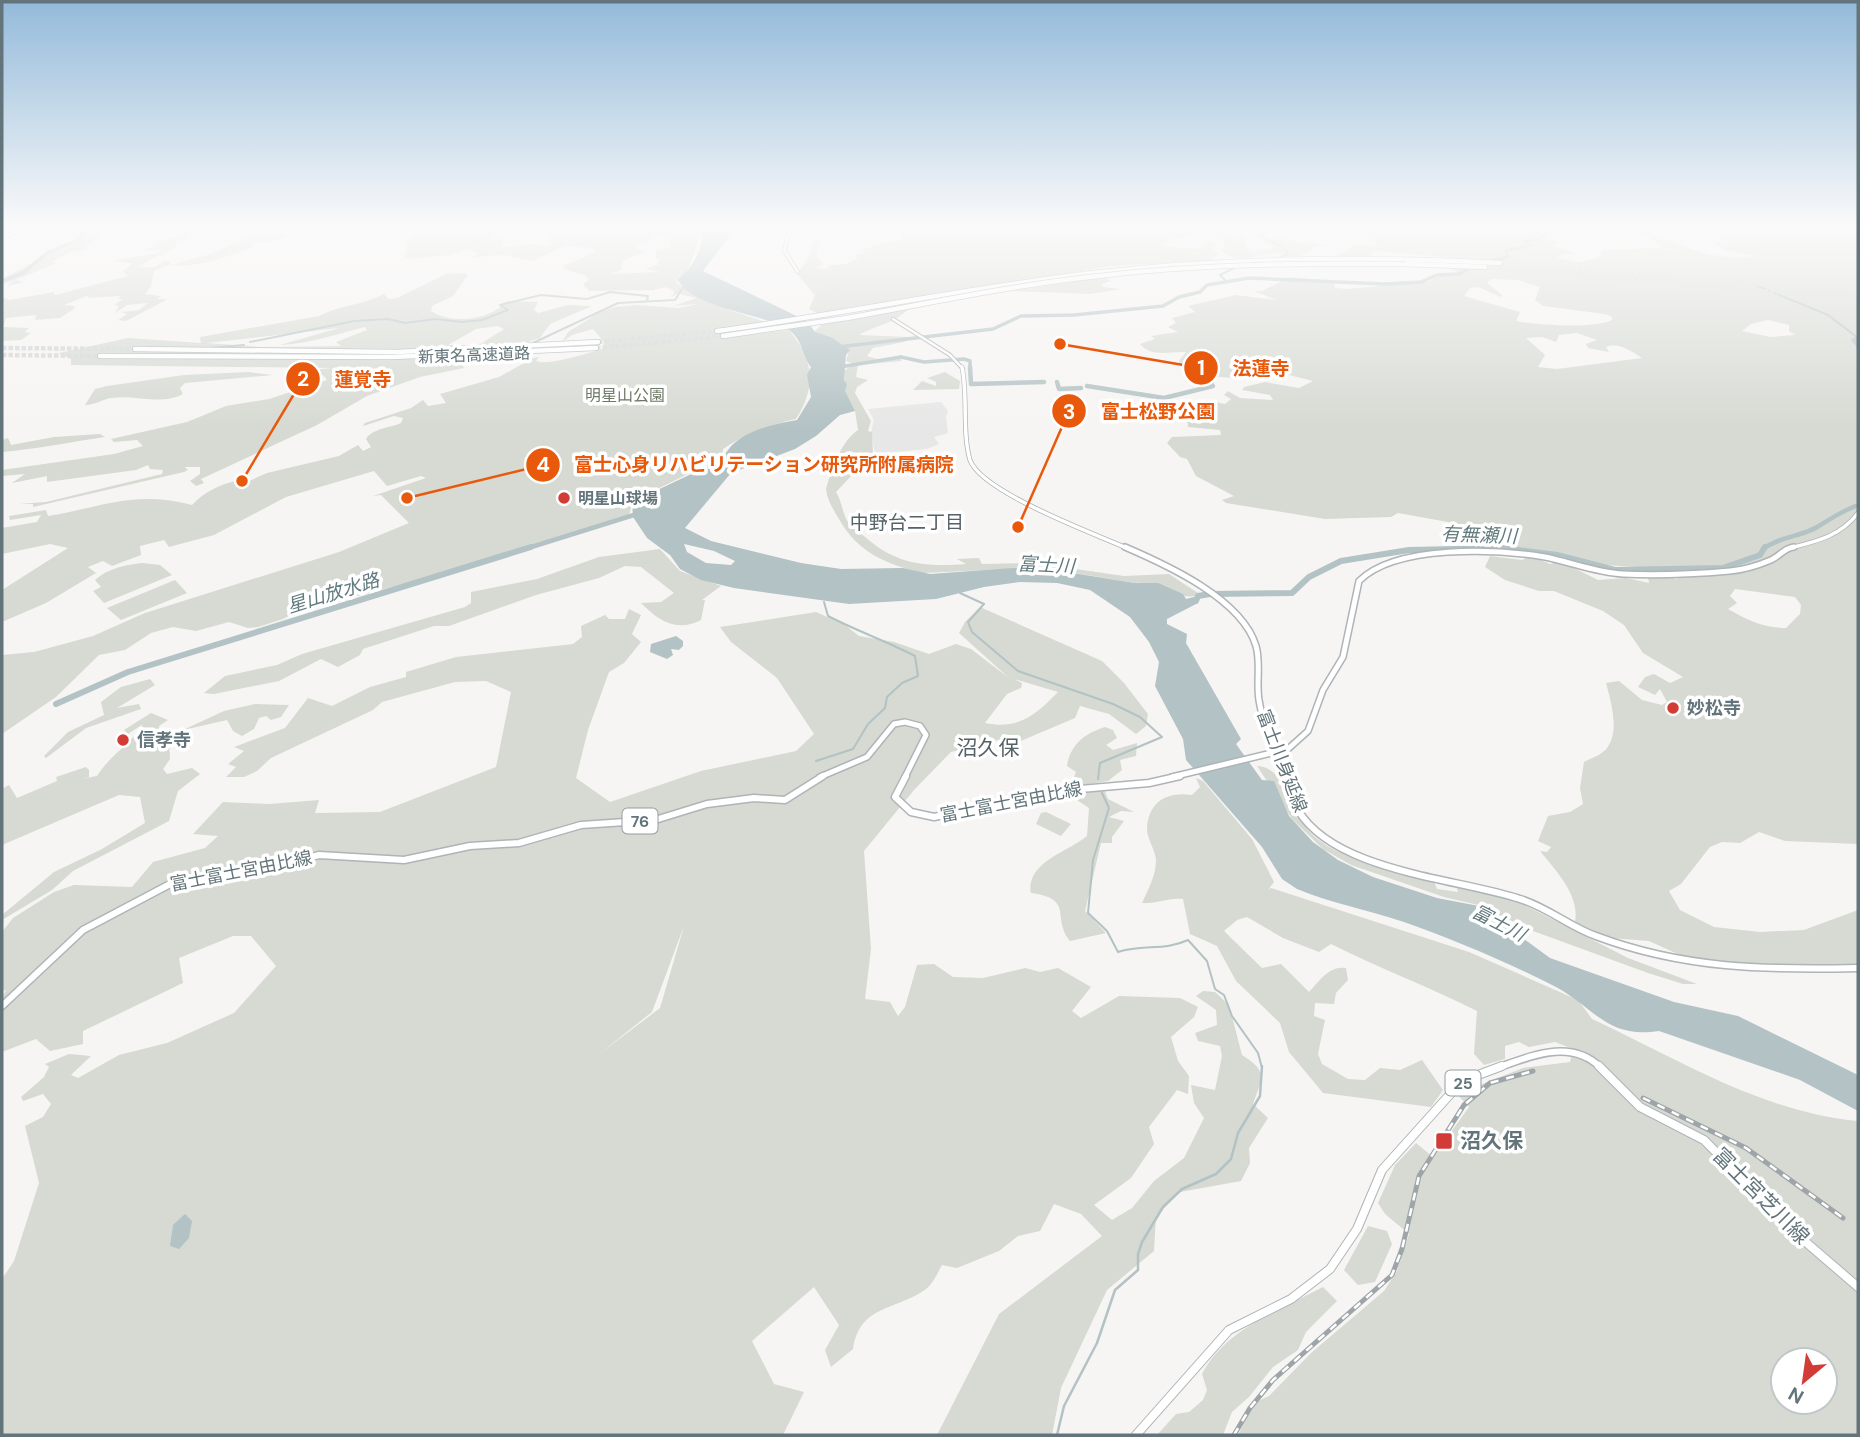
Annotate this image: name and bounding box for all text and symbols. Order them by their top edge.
street label: 新東名高速道路 [418,343,530,367]
callout: 法蓮寺 [1183,348,1303,388]
text: 1 [1197,354,1205,382]
text: 法蓮寺 [1232,356,1290,381]
callout: 蓮覚寺 [285,359,405,399]
text: 2 [297,365,309,393]
text: 蓮覚寺 [334,367,392,392]
park label: 明星山公園 [585,385,665,406]
callout: 富士松野公園 [1052,391,1229,431]
text: 3 [1063,398,1075,426]
text: 富士松野公園 [1101,399,1215,424]
callout: 富士心身リハビリテーション研究所附属病院 [525,445,968,485]
text: 4 [536,451,550,479]
text: 富士心身リハビリテーション研究所附属病院 [574,452,954,477]
place label: 明星山球場 [578,488,658,509]
marker: 明星山球場 [556,490,572,506]
district label: 中野台二丁目 [850,510,964,535]
water label: 有無瀬川 [1441,521,1519,549]
water label: 富士川 [1017,551,1077,579]
water label: 星山放水路 [284,567,384,619]
place label: 妙松寺 [1687,696,1741,720]
marker: 妙松寺 [1665,700,1681,716]
street label: 富士川身延線 [1251,706,1313,816]
place label: 信孝寺 [137,728,191,752]
marker: 信孝寺 [115,732,131,748]
district label: 沼久保 [957,734,1020,762]
street label: 富士富士宮由比線 [938,776,1084,828]
road number: 76 [622,808,658,834]
street label: 富士富士宮由比線 [168,845,314,897]
water label: 富士川 [1468,899,1532,948]
road number: 25 [1446,1070,1480,1096]
place label: 沼久保 [1460,1127,1524,1155]
marker: 沼久保 [1434,1131,1454,1151]
street label: 富士宮芝川線 [1707,1142,1815,1250]
north arrow [1769,1346,1839,1416]
text: N [1784,1381,1808,1410]

